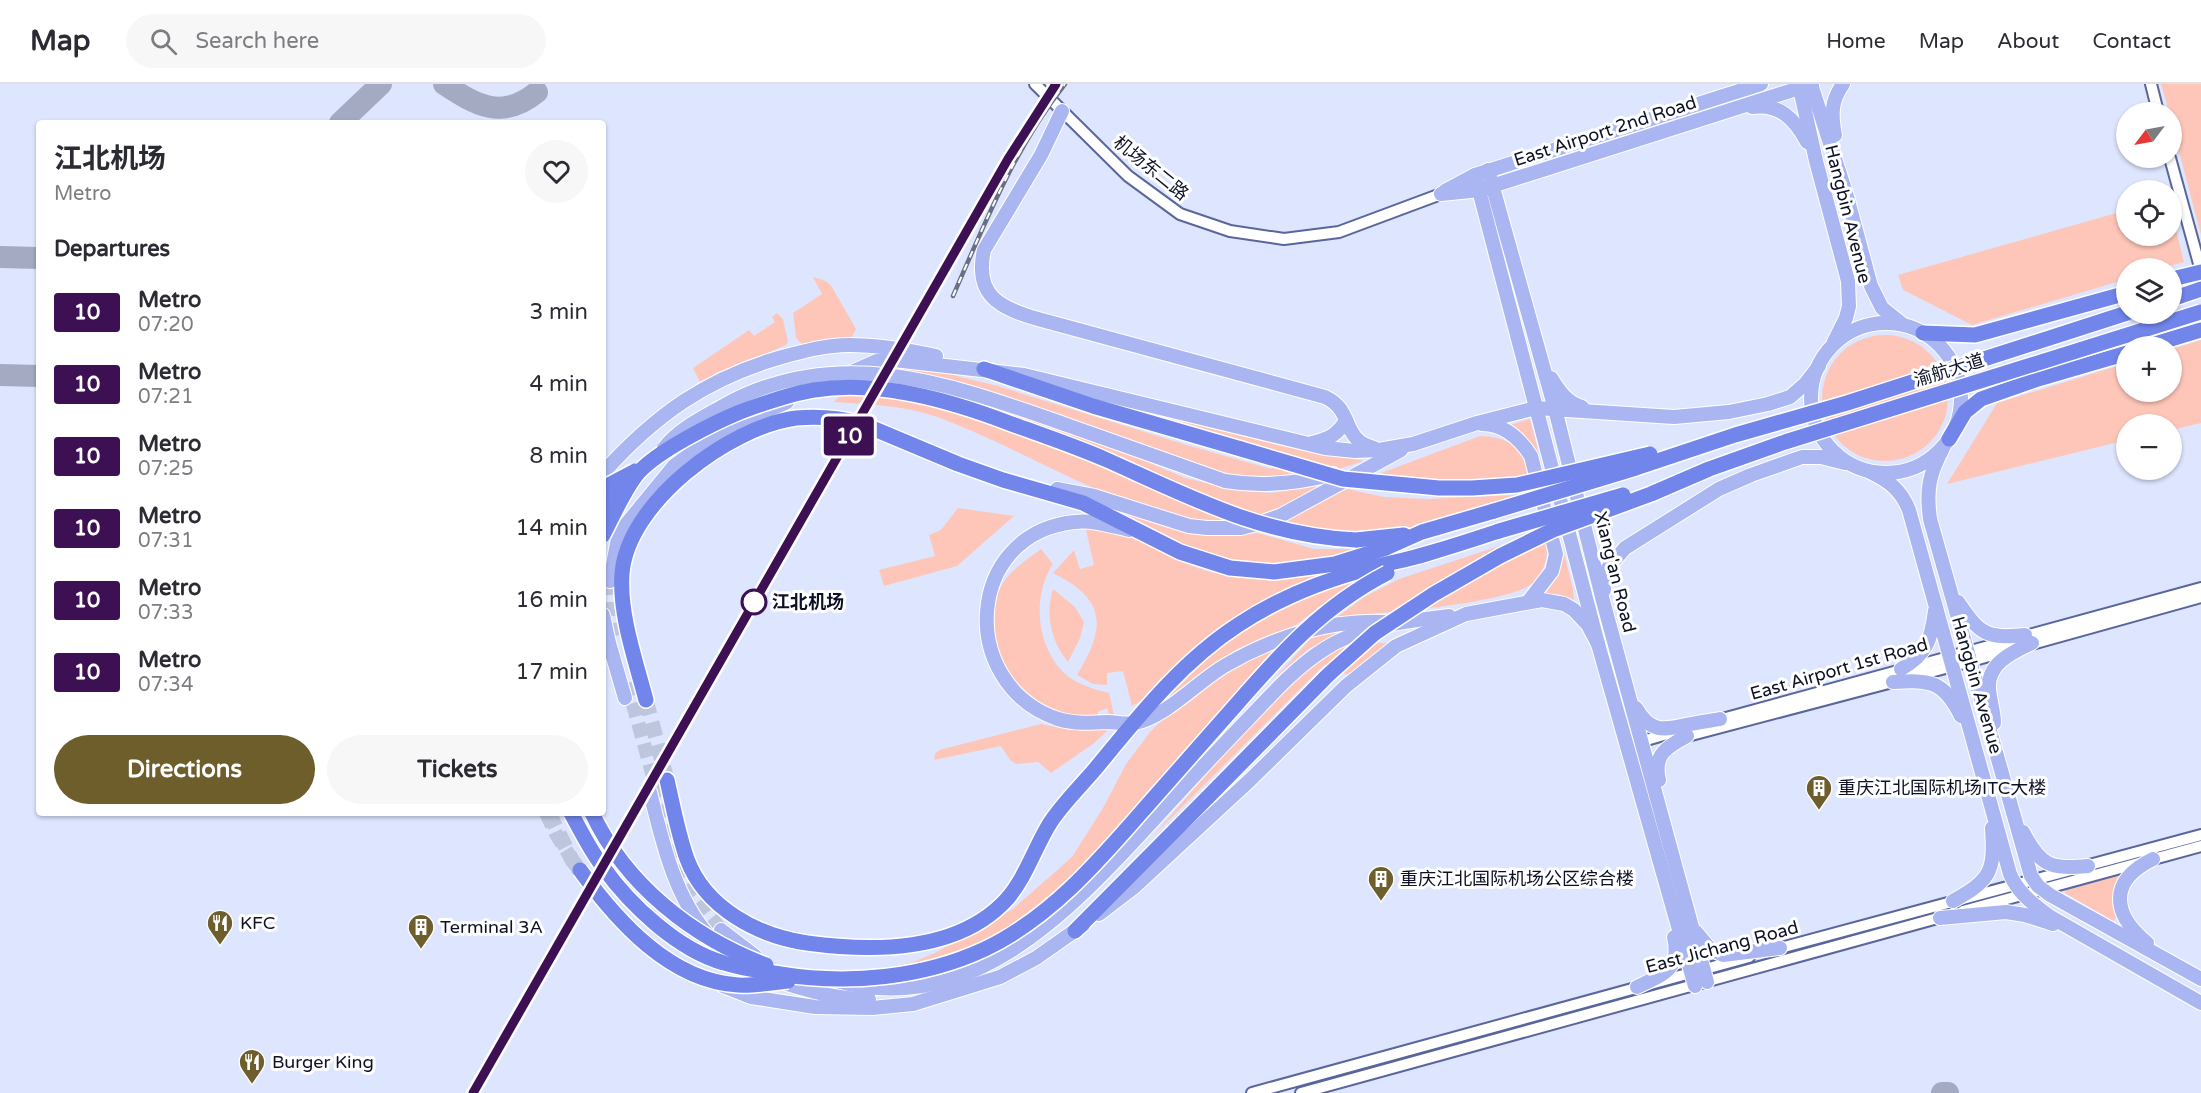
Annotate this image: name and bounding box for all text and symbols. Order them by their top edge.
search box [126,14,546,68]
text: Map [30,24,90,58]
icon: search [147,25,180,58]
text: Search here [195,28,319,54]
text: Home [1826,29,1886,54]
text: Map [1919,29,1964,54]
text: About [1997,29,2059,54]
text: Contact [2092,29,2171,54]
street label: East Airport 2nd Road [1511,91,1699,171]
north arrow [2116,102,2182,168]
map controls [2116,102,2182,480]
street label: 机场东二路 [1109,131,1193,205]
button: heart [525,140,588,203]
text: 江北机场 [54,142,166,176]
street label: Hangbin Avenue [1820,142,1876,286]
button: locate [2116,180,2182,246]
text: Metro [54,182,112,206]
text: Departures [54,236,170,262]
button: layers [2116,258,2182,324]
text: Metro [138,287,201,313]
text: 3 min [529,299,588,325]
text: 10 [74,300,100,325]
text: 07:20 [138,313,193,337]
button: + [2116,336,2182,402]
street label: 渝航大道 [1911,349,1987,391]
text: Metro [138,359,201,385]
text: 4 min [529,371,588,397]
text: 10 [74,372,100,397]
text: 07:21 [138,385,193,409]
button: − [2116,414,2182,480]
line badge: 10 [822,416,876,456]
text: 10 [836,424,862,449]
text: Metro [138,431,201,457]
text: 8 min [529,443,588,469]
text: 10 [74,444,100,469]
text: 07:25 [138,457,193,481]
text: Metro [138,503,201,529]
street label: Xiang'an Road [1589,509,1641,635]
text: 14 min [516,515,588,541]
text: 10 [74,516,100,541]
text: 07:31 [138,529,193,553]
text: Metro [138,575,201,601]
text: 16 min [516,587,588,613]
text: 10 [74,588,100,613]
marker: 江北机场 [741,589,767,615]
place label: 江北机场 [772,591,844,613]
text: 07:33 [138,601,193,625]
street label: Hangbin Avenue [1947,614,2007,756]
street label: East Airport 1st Road [1748,633,1930,705]
text: Metro [138,647,201,673]
text: 17 min [516,659,588,685]
text: 10 [74,660,100,685]
text: 07:34 [138,673,193,697]
button: Directions [54,735,315,804]
button: Tickets [327,735,588,804]
building icon: 重庆江北国际机场ITC大楼 [1804,773,1834,811]
place label: 重庆江北国际机场ITC大楼 [1838,777,2046,799]
building icon: 重庆江北国际机场公区综合楼 [1366,864,1396,902]
place label: 重庆江北国际机场公区综合楼 [1400,868,1634,890]
restaurant icon: KFC [205,908,235,946]
place label: KFC [240,912,275,934]
building icon: Terminal 3A [406,912,436,950]
place label: Terminal 3A [440,916,543,938]
street label: East Jichang Road [1643,916,1801,978]
restaurant icon: Burger King [237,1047,267,1085]
place label: Burger King [272,1051,374,1073]

